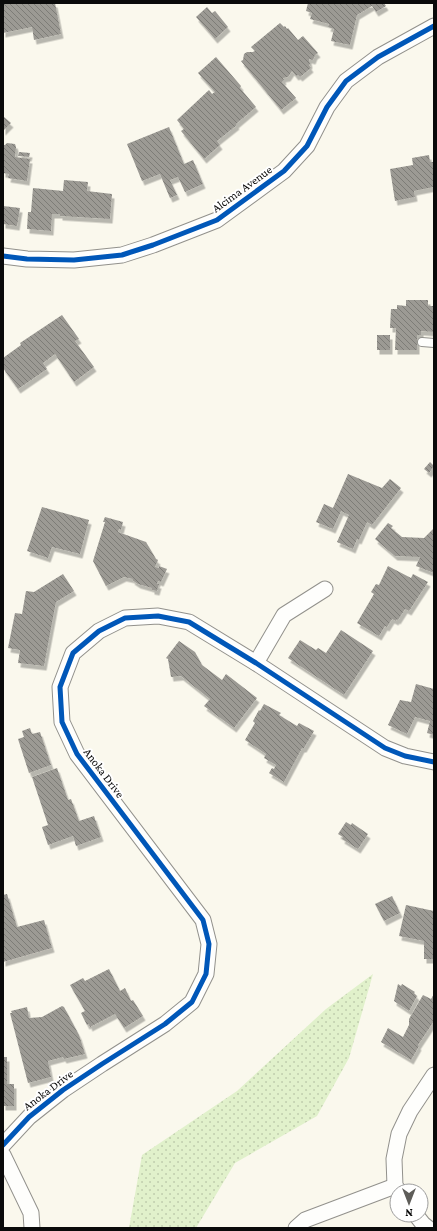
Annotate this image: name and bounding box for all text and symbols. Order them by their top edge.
street label: Alcima Avenue [209,163,275,215]
street label: Anoka Drive [81,745,127,801]
street label: Anoka Drive [20,1067,76,1113]
north arrow [389,1183,429,1223]
text: N [405,1207,413,1219]

